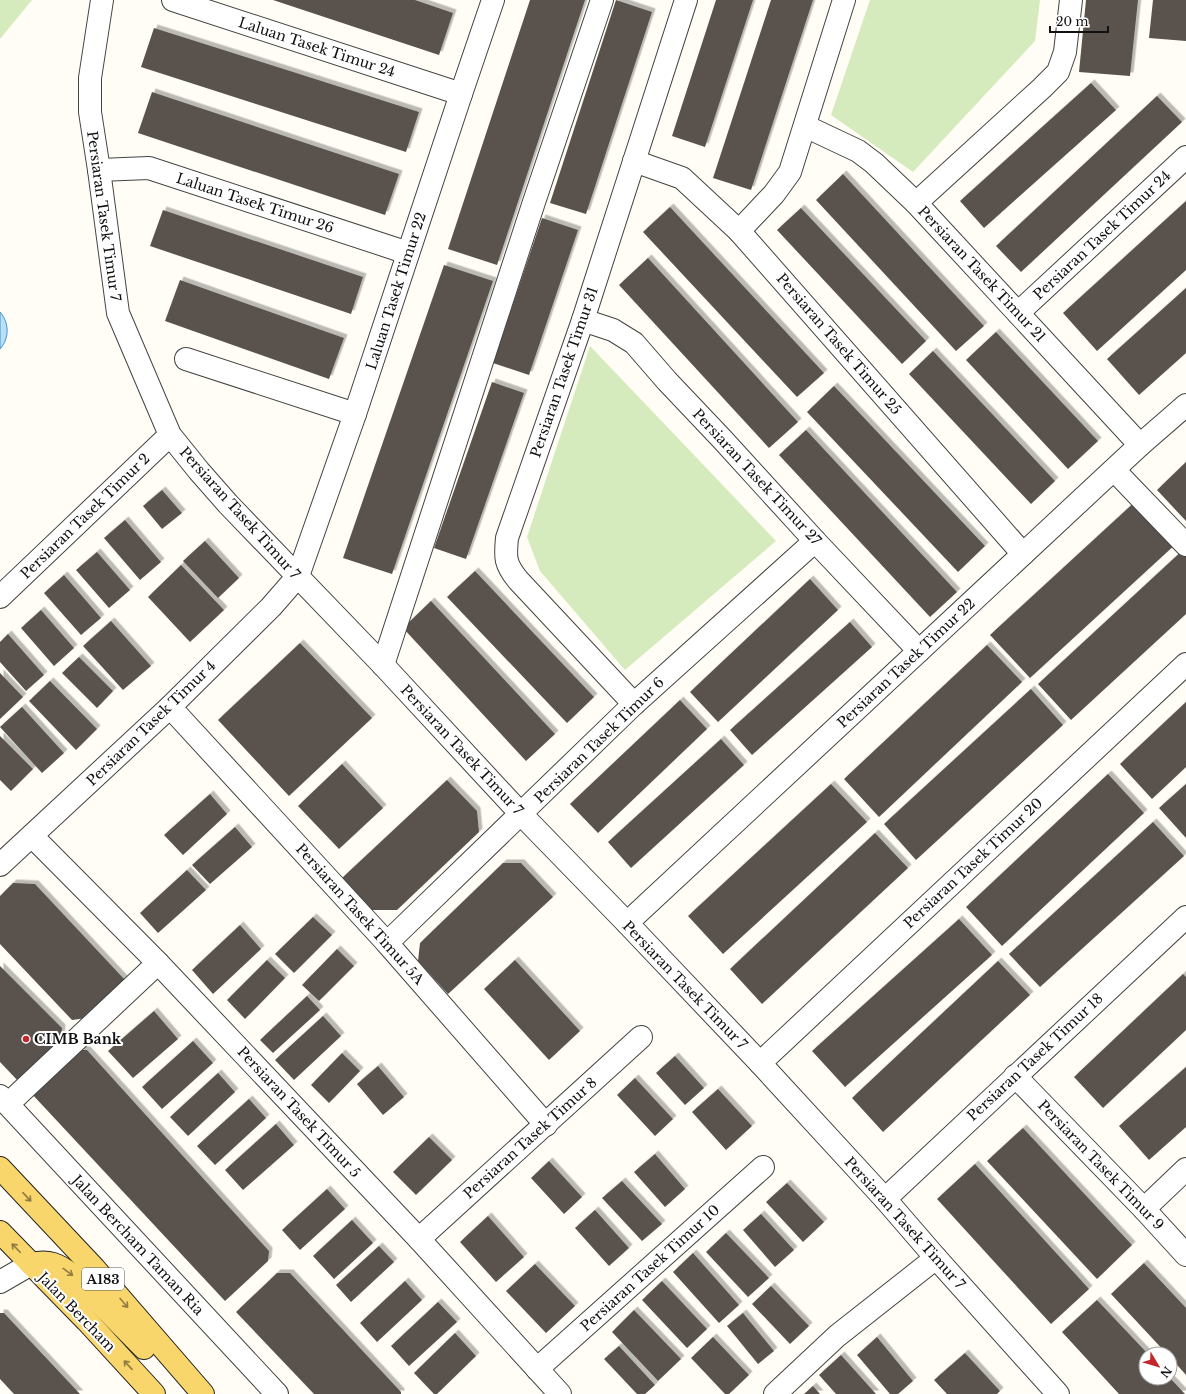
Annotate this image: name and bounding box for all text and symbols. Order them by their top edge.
scale bar [1050,8,1108,34]
street label: Laluan Tasek Timur 24 [236,13,398,81]
text: 20 m [1056,14,1088,29]
street label: Persiaran Tasek Timur 7 [83,130,125,303]
street label: Persiaran Tasek Timur 24 [1029,167,1175,303]
street label: Laluan Tasek Timur 26 [174,169,336,237]
street label: Persiaran Tasek Timur 21 [914,202,1050,346]
street label: Laluan Tasek Timur 22 [362,210,430,372]
street label: Persiaran Tasek Timur 25 [773,270,905,418]
street label: Persiaran Tasek Timur 31 [526,284,602,460]
street label: Persiaran Tasek Timur 27 [689,405,826,550]
street label: Persiaran Tasek Timur 7 [176,443,305,584]
street label: Persiaran Tasek Timur 2 [16,449,154,583]
street label: Persiaran Tasek Timur 22 [833,594,979,732]
street label: Persiaran Tasek Timur 4 [83,656,219,790]
street label: Persiaran Tasek Timur 6 [530,673,668,807]
street label: Persiaran Tasek Timur 7 [397,681,528,820]
street label: Persiaran Tasek Timur 20 [900,794,1046,932]
street label: Persiaran Tasek Timur 5A [292,840,428,988]
street label: Persiaran Tasek Timur 7 [619,917,752,1054]
street label: Persiaran Tasek Timur 18 [963,989,1107,1125]
place label: CIMB Bank [34,1030,122,1048]
marker: CIMB Bank [21,1034,31,1044]
street label: Persiaran Tasek Timur 5 [234,1043,364,1181]
street label: Persiaran Tasek Timur 8 [460,1073,600,1203]
street label: Persiaran Tasek Timur 9 [1034,1096,1168,1234]
street label: Persiaran Tasek Timur 7 [841,1153,970,1294]
street label: Jalan Bercham Taman Ria [69,1171,207,1319]
one-way arrow [22,1192,31,1202]
street label: Persiaran Tasek Timur 10 [577,1201,723,1335]
one-way arrow [11,1243,21,1253]
one-way arrow [62,1267,73,1276]
road number: A183 [82,1268,124,1290]
street label: Jalan Bercham [35,1269,119,1355]
one-way arrow [119,1298,128,1308]
north arrow [1138,1346,1178,1386]
one-way arrow [123,1360,132,1371]
text: N [1157,1364,1175,1381]

